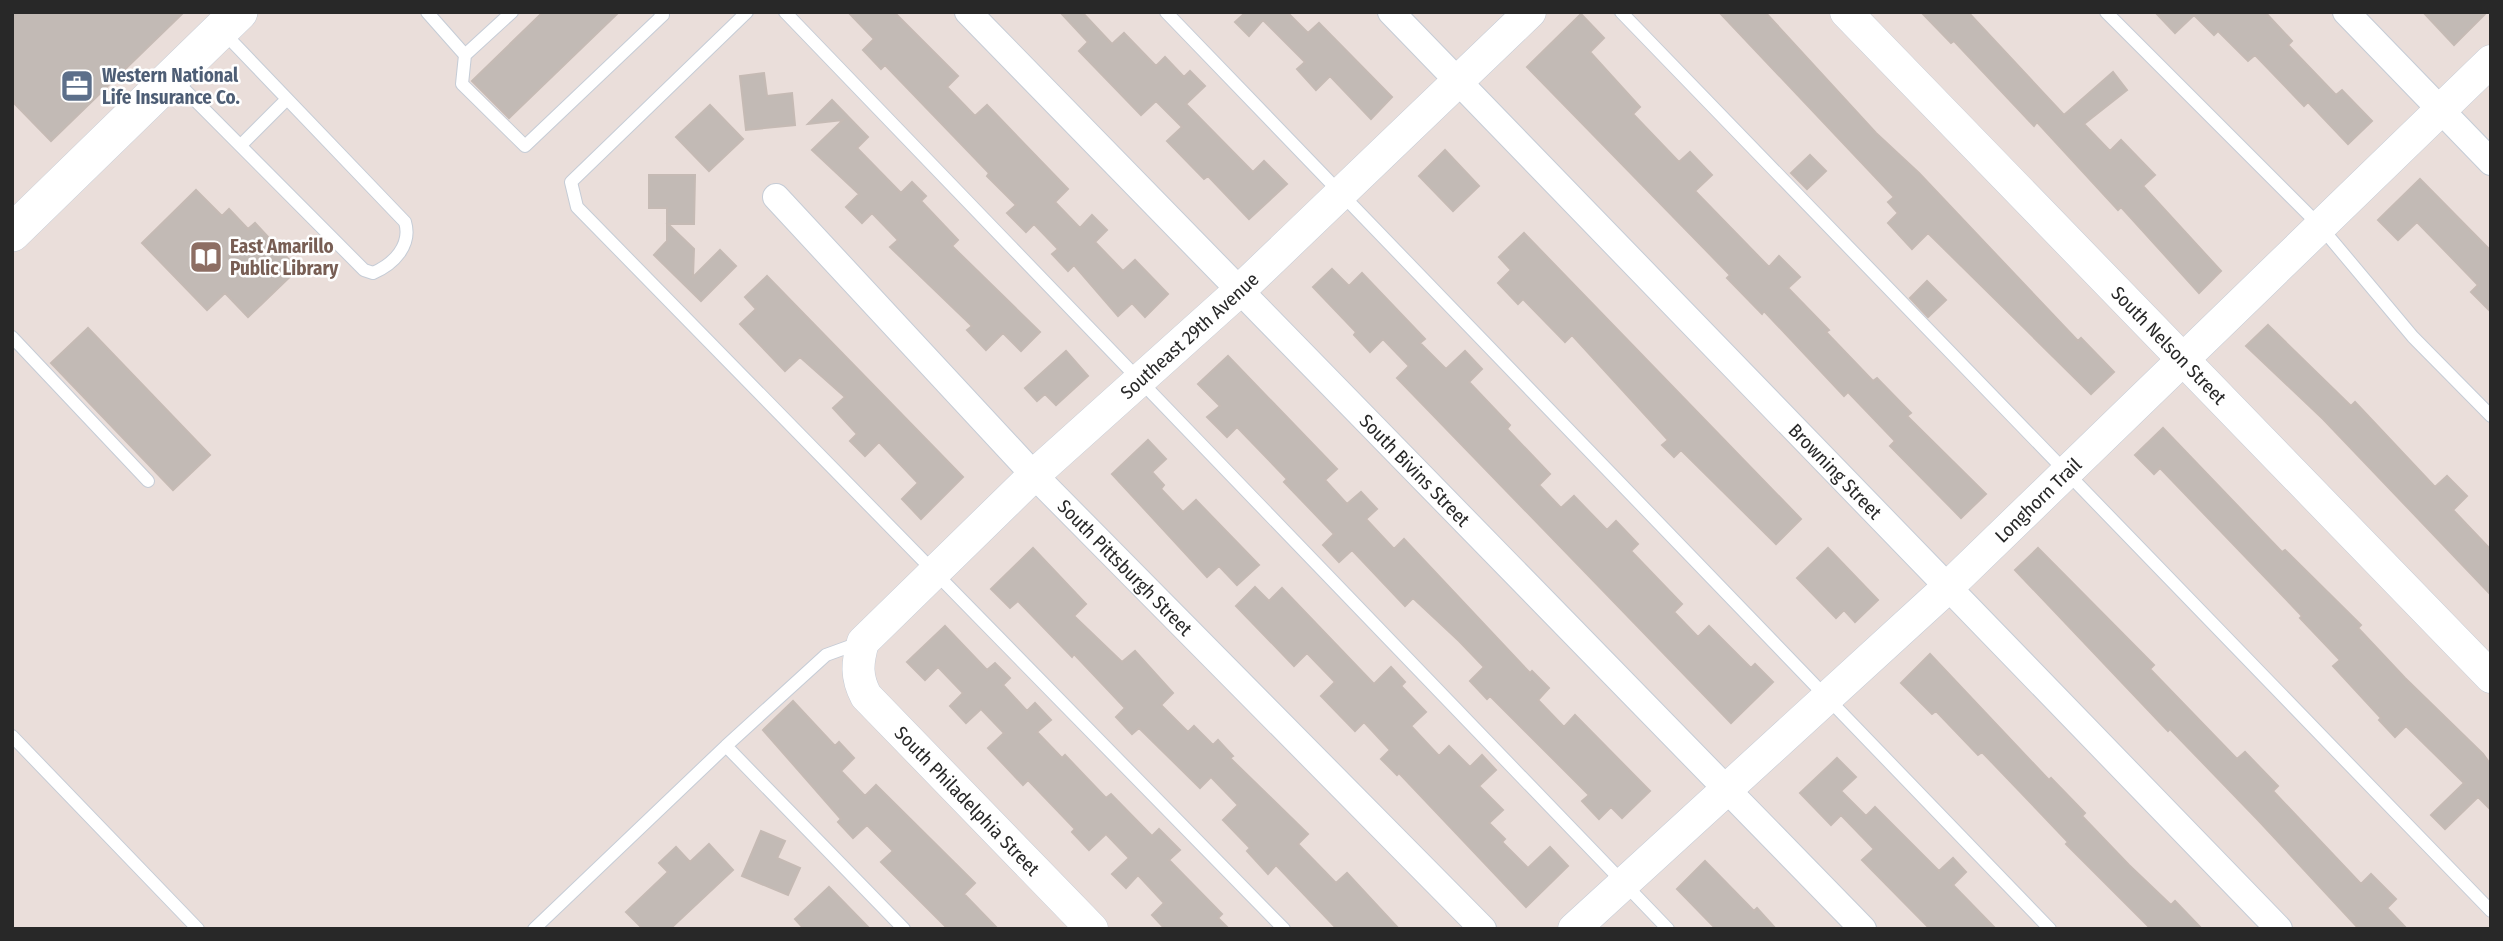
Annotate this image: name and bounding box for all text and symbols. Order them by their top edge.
place label: Western National Life Insurance Co. [102,64,240,109]
office icon: Western National Life Insurance Co. [58,67,96,105]
place label: East Amarillo Public Library [230,235,339,280]
library icon: East Amarillo Public Library [187,238,225,276]
street label: Southeast 29th Avenue [1115,267,1263,404]
street label: South Nelson Street [2107,281,2232,409]
street label: South Bivins Street [1355,409,1475,532]
street label: Browning Street [1784,419,1887,524]
street label: Longhorn Trail [1990,453,2086,547]
street label: South Pittsburgh Street [1053,494,1198,641]
street label: South Philadelphia Street [890,722,1045,881]

